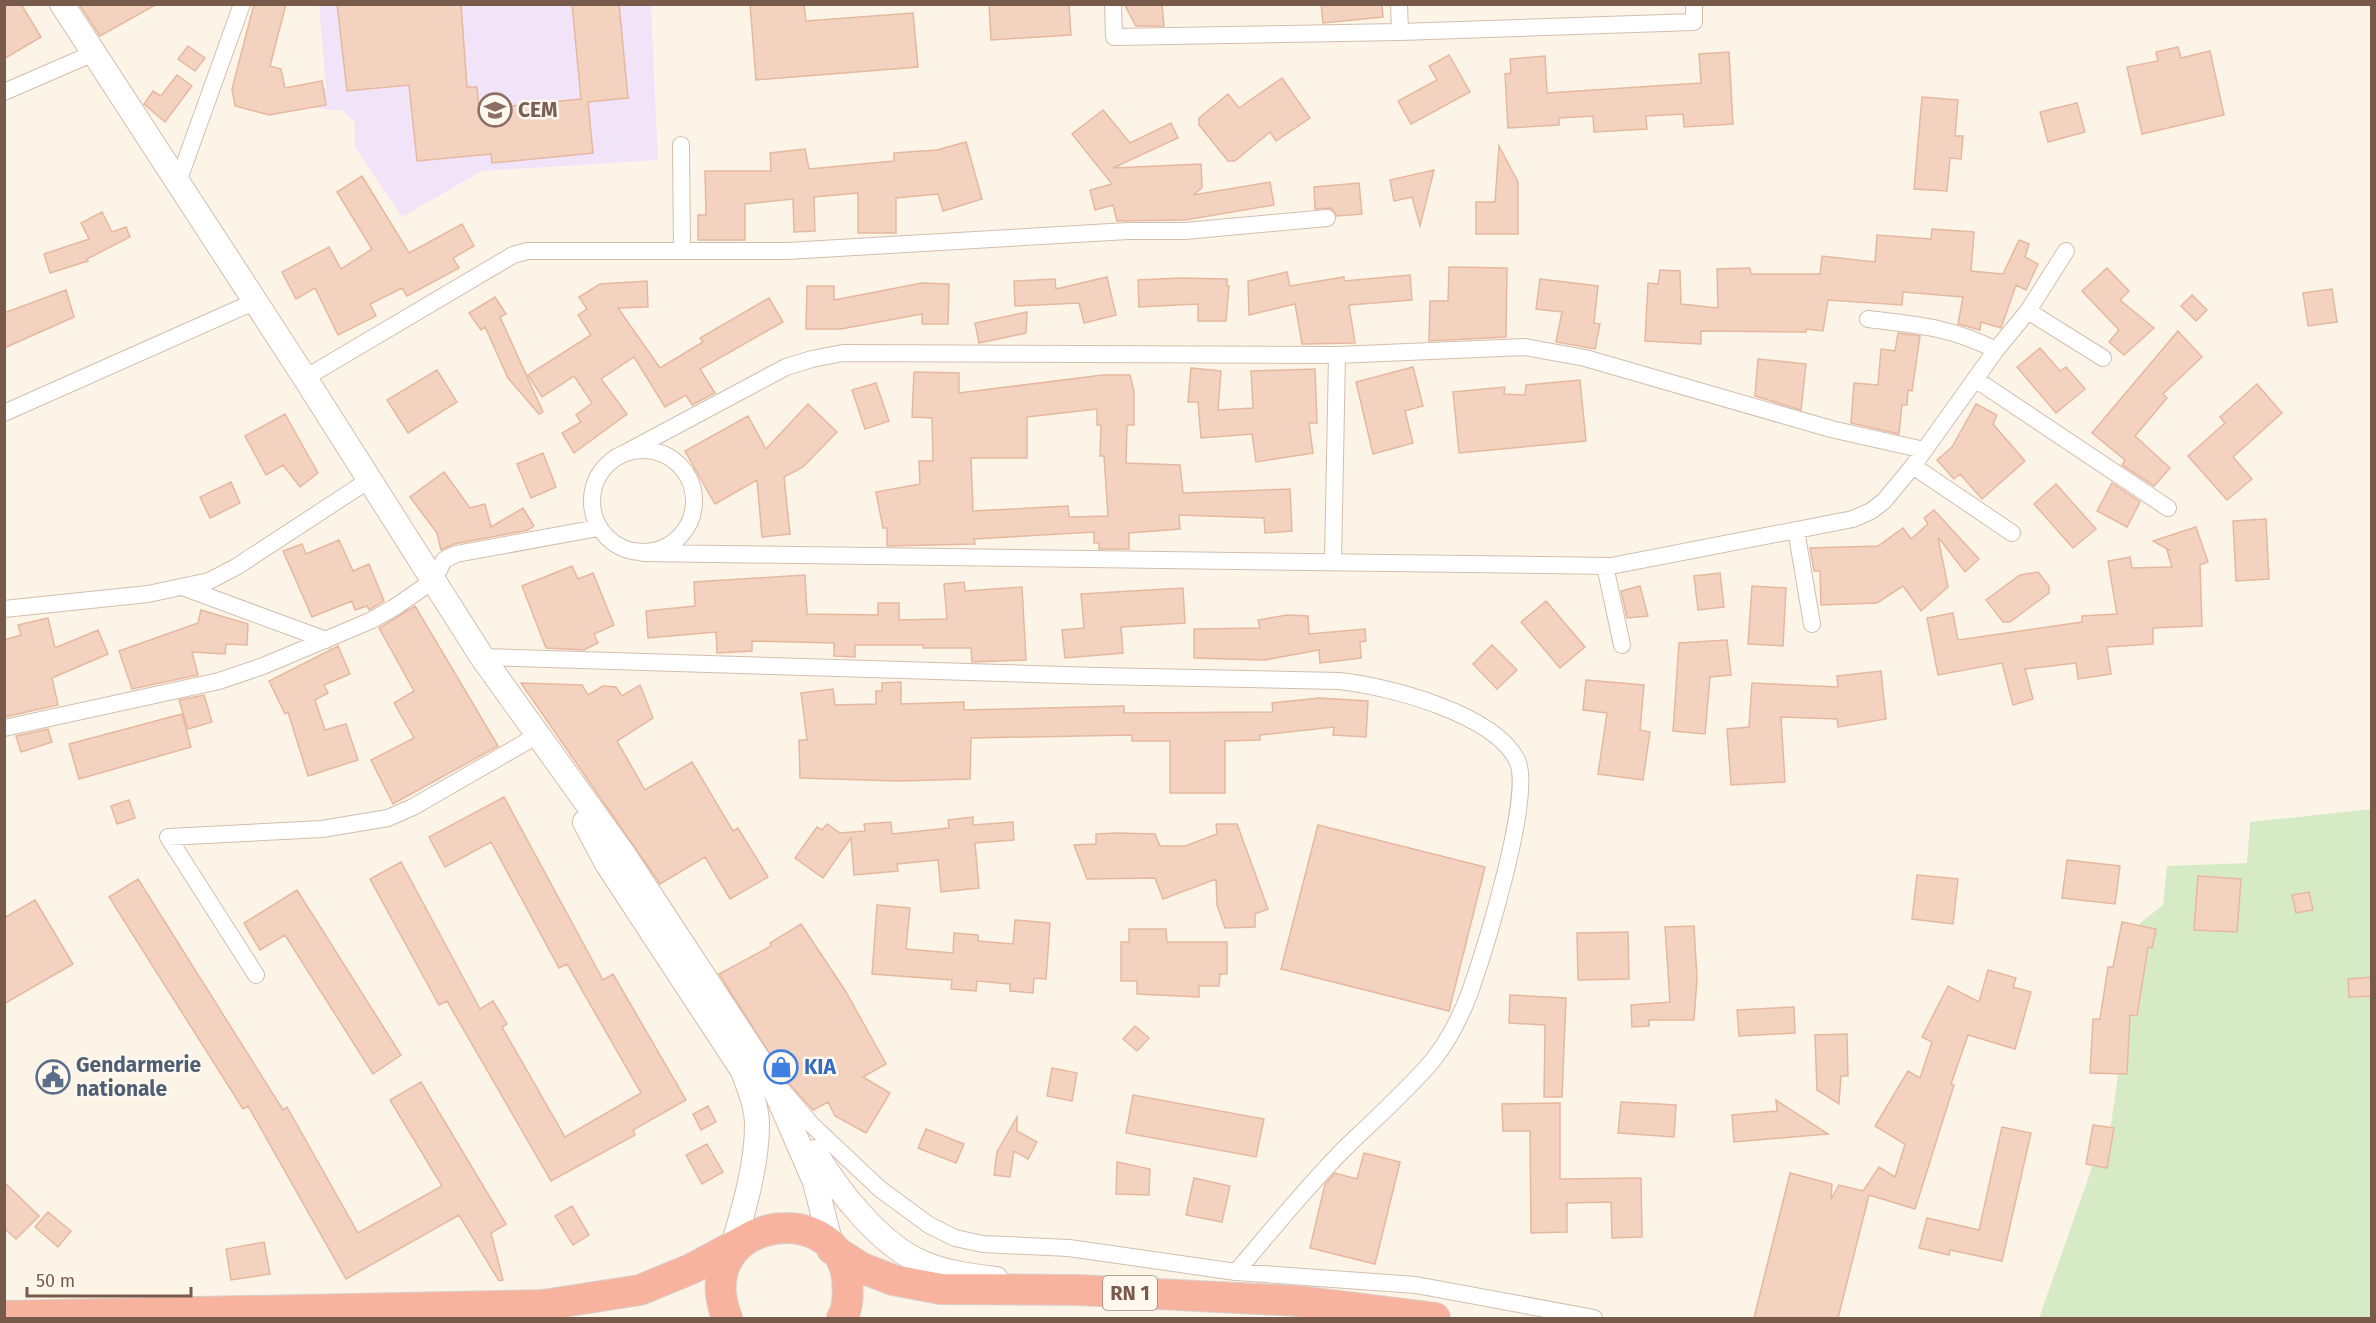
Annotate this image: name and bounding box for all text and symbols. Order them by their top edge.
school or university icon: CEM [477,92,513,128]
place label: CEM [518,97,558,123]
shop icon: KIA [763,1049,799,1085]
place label: Gendarmerie nationale [76,1052,201,1102]
place label: KIA [804,1054,836,1080]
public building icon: Gendarmerie nationale [35,1059,71,1095]
scale bar [27,1260,190,1298]
text: 50 m [36,1270,75,1292]
road number: RN 1 [1103,1276,1157,1310]

